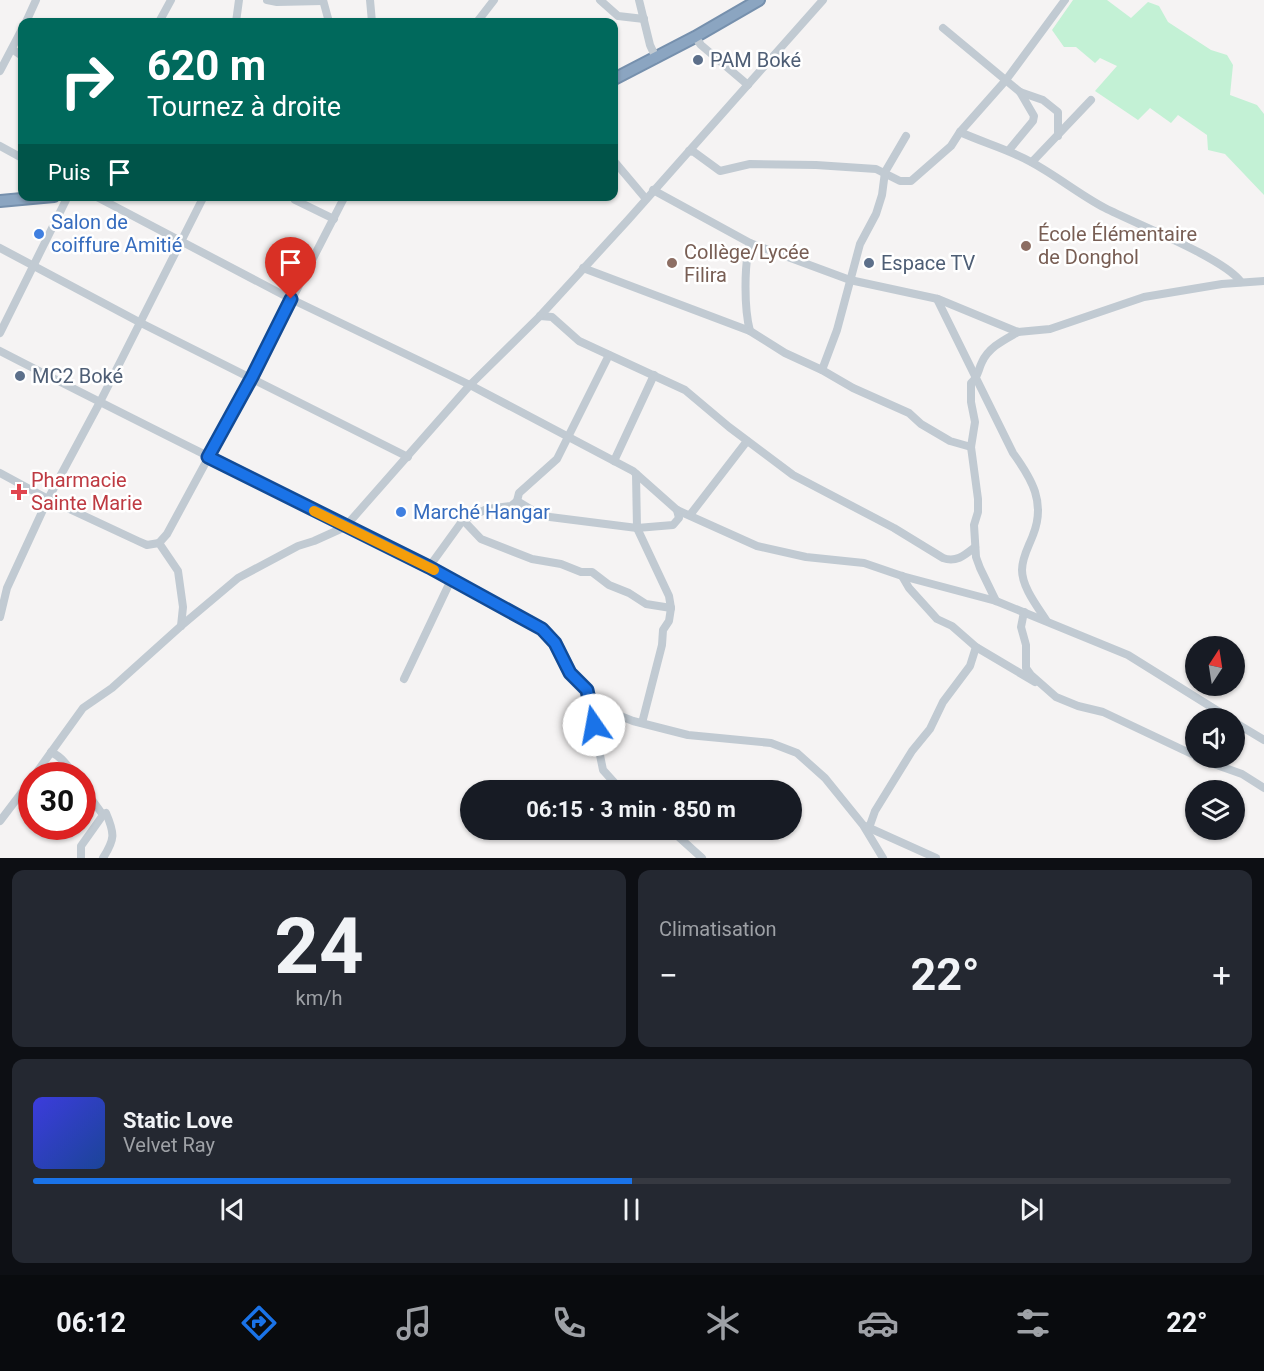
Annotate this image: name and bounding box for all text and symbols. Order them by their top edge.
text: 620 m [147,41,266,90]
icon: right [48,42,126,120]
place label: PAM Boké [710,48,801,72]
marker: PAM Boké [691,53,705,67]
text: Tournez à droite [147,91,341,123]
icon: arrive [103,156,136,189]
text: Puis [48,160,91,185]
place label: Salon de coiffure Amitié [51,210,182,257]
place label: École Élémentaire de Donghol [1038,222,1197,269]
marker: Salon de coiffure Amitié [32,227,46,241]
pin [265,237,316,299]
marker: École Élémentaire de Donghol [1019,239,1033,253]
place label: Collège/Lycée Filira [684,240,809,287]
icon: arrive [274,246,307,279]
place label: Espace TV [881,251,976,275]
marker: Collège/Lycée Filira [665,256,679,270]
marker: Espace TV [862,256,876,270]
place label: MC2 Boké [32,364,123,388]
marker: MC2 Boké [13,369,27,383]
place label: Pharmacie Sainte Marie [31,468,142,515]
marker: Pharmacie Sainte Marie [12,485,26,499]
place label: Marché Hangar [413,500,550,524]
marker: Marché Hangar [394,505,408,519]
north arrow [1185,636,1245,696]
map controls [1185,636,1245,840]
position arrow [562,693,626,757]
button: sound [1185,708,1245,768]
speed limit sign: 30 [18,762,96,840]
button: layers [1185,780,1245,840]
text: 06:15 · 3 min · 850 m [526,797,736,822]
text: 24 [274,901,364,992]
text: Climatisation [659,917,777,941]
text: 22° [910,948,980,1001]
text: − [659,956,678,995]
text: + [1212,956,1231,995]
text: km/h [296,986,342,1010]
text: Static Love [123,1108,233,1133]
text: Velvet Ray [123,1133,215,1157]
icon: previous [216,1193,249,1226]
icon: pause [615,1193,648,1226]
icon: next [1015,1193,1048,1226]
icon: directions [238,1302,280,1344]
icon: music [393,1302,435,1344]
icon: phone [548,1302,590,1344]
icon: climate [702,1302,744,1344]
icon: car [857,1302,899,1344]
icon: filters [1012,1302,1054,1344]
text: 06:12 [56,1307,126,1339]
text: 22° [1166,1307,1208,1339]

